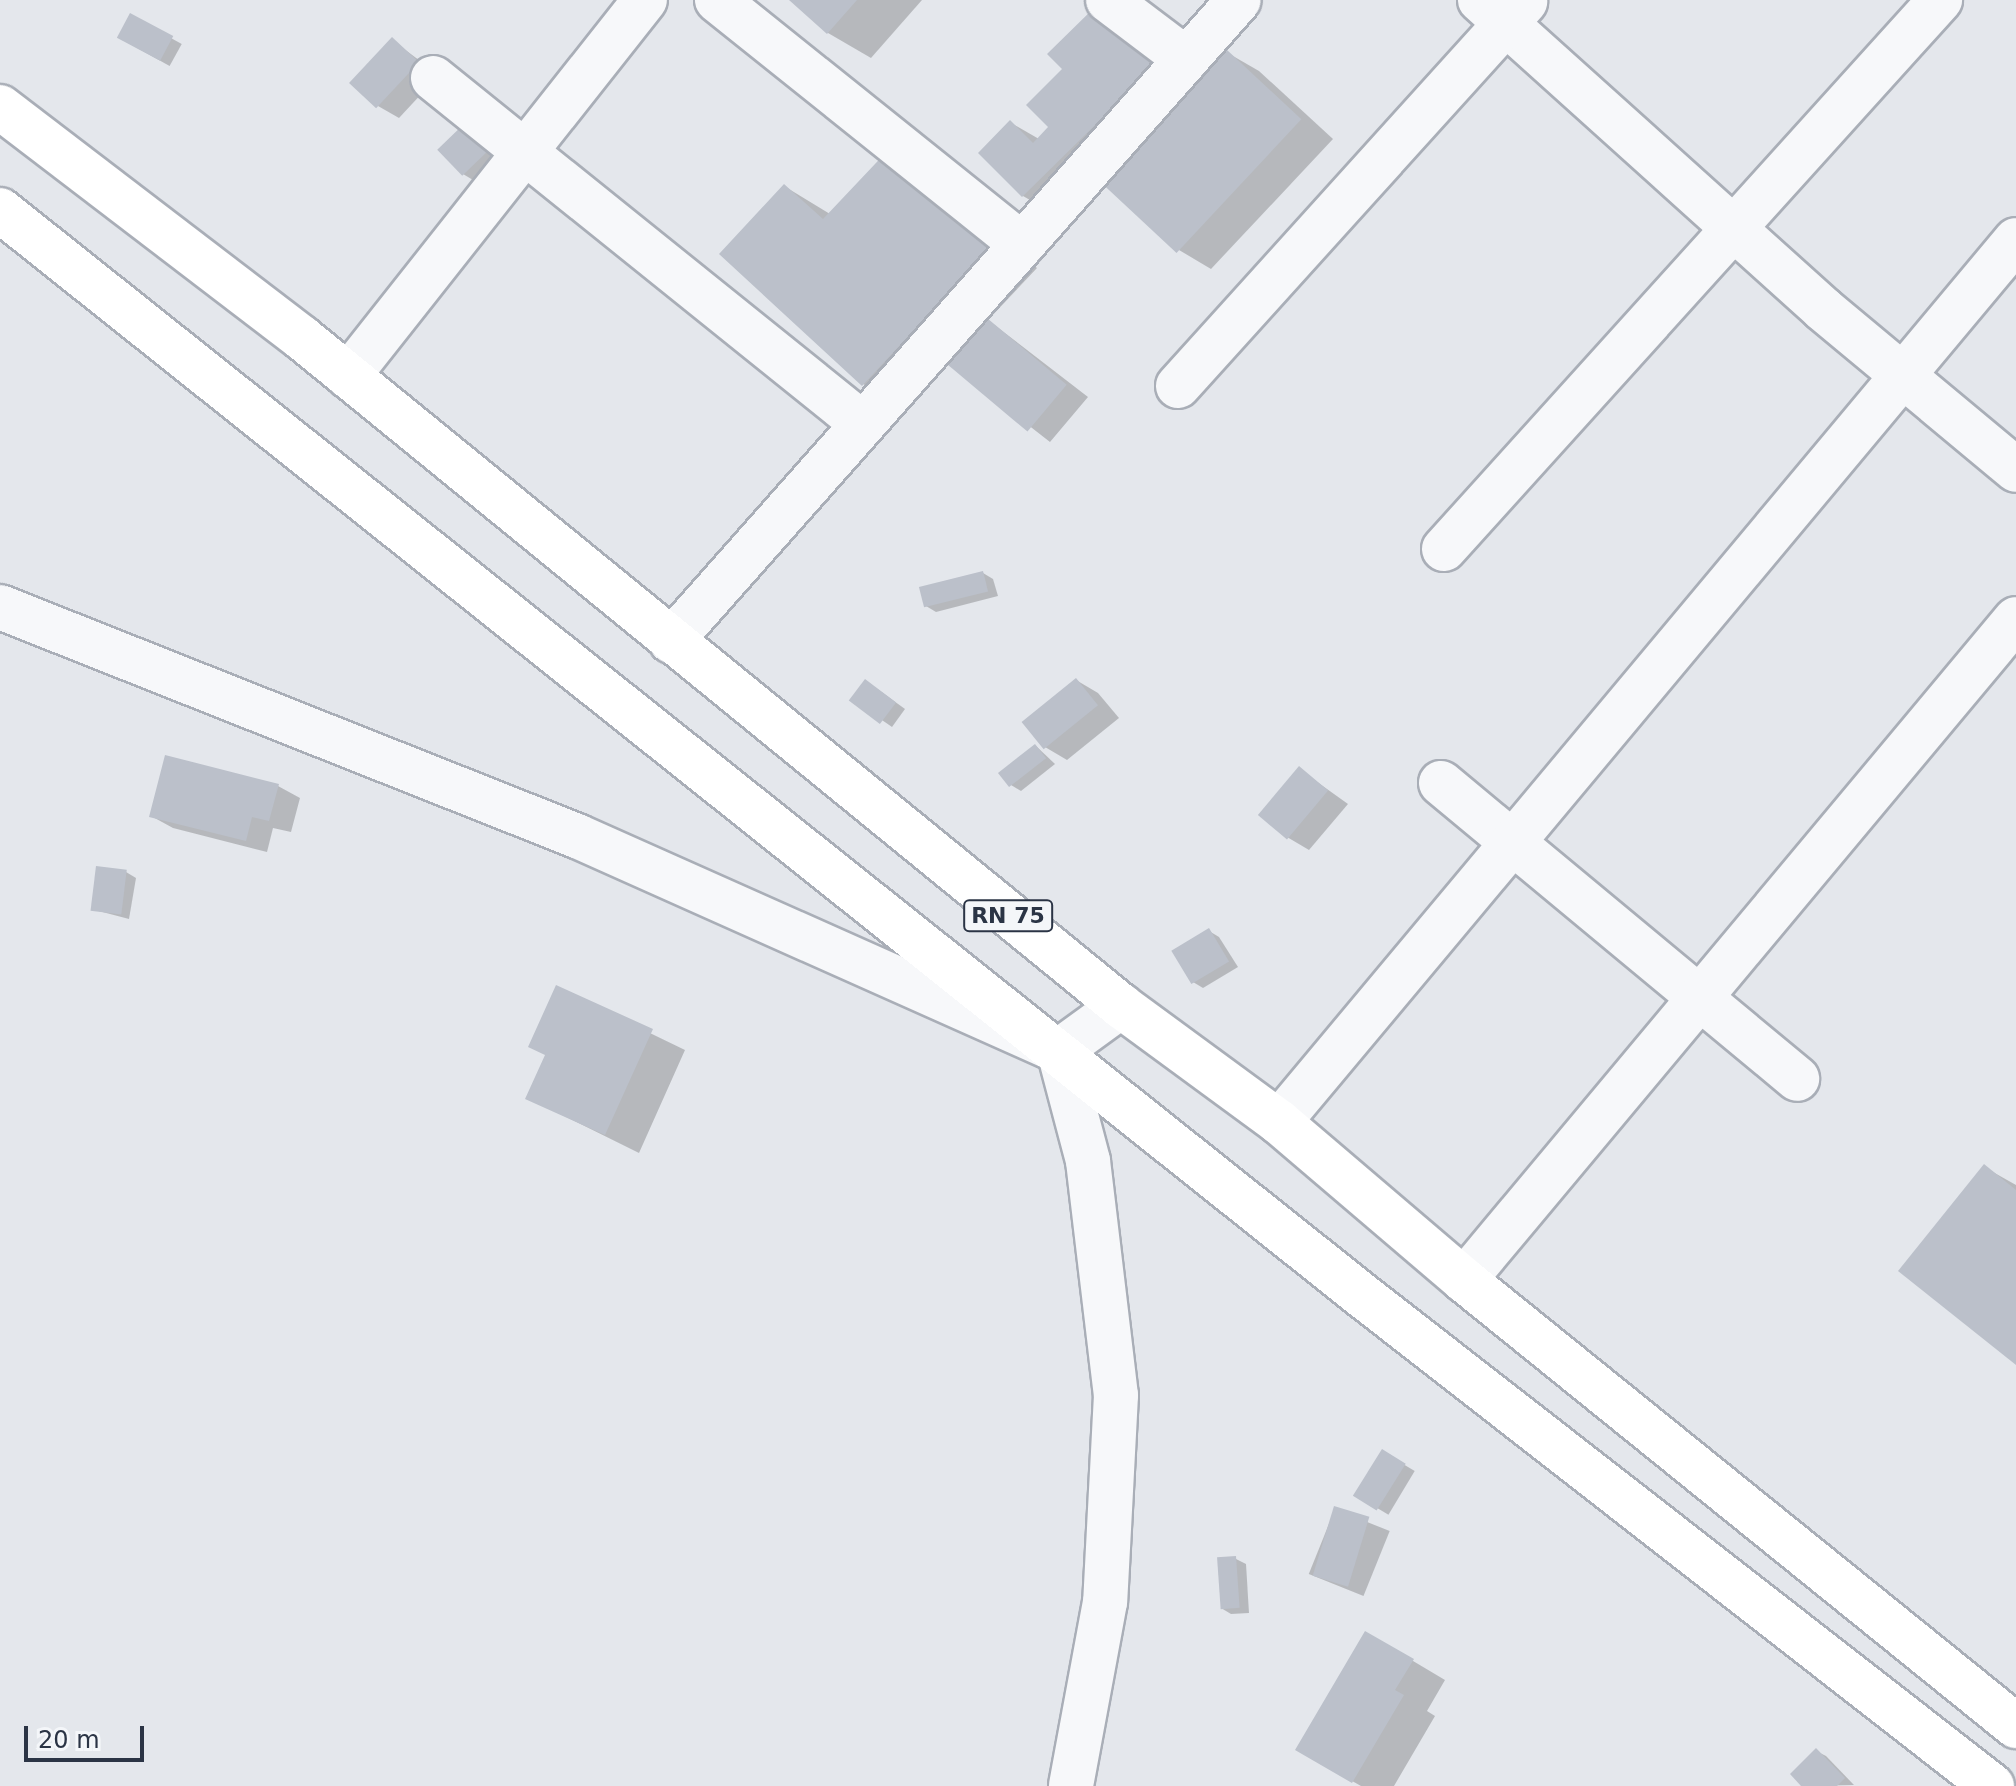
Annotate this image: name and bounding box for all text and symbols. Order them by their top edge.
road number: RN 75 [962,898,1054,934]
scale bar [28,1710,148,1760]
text: 20 m [38,1726,100,1754]

